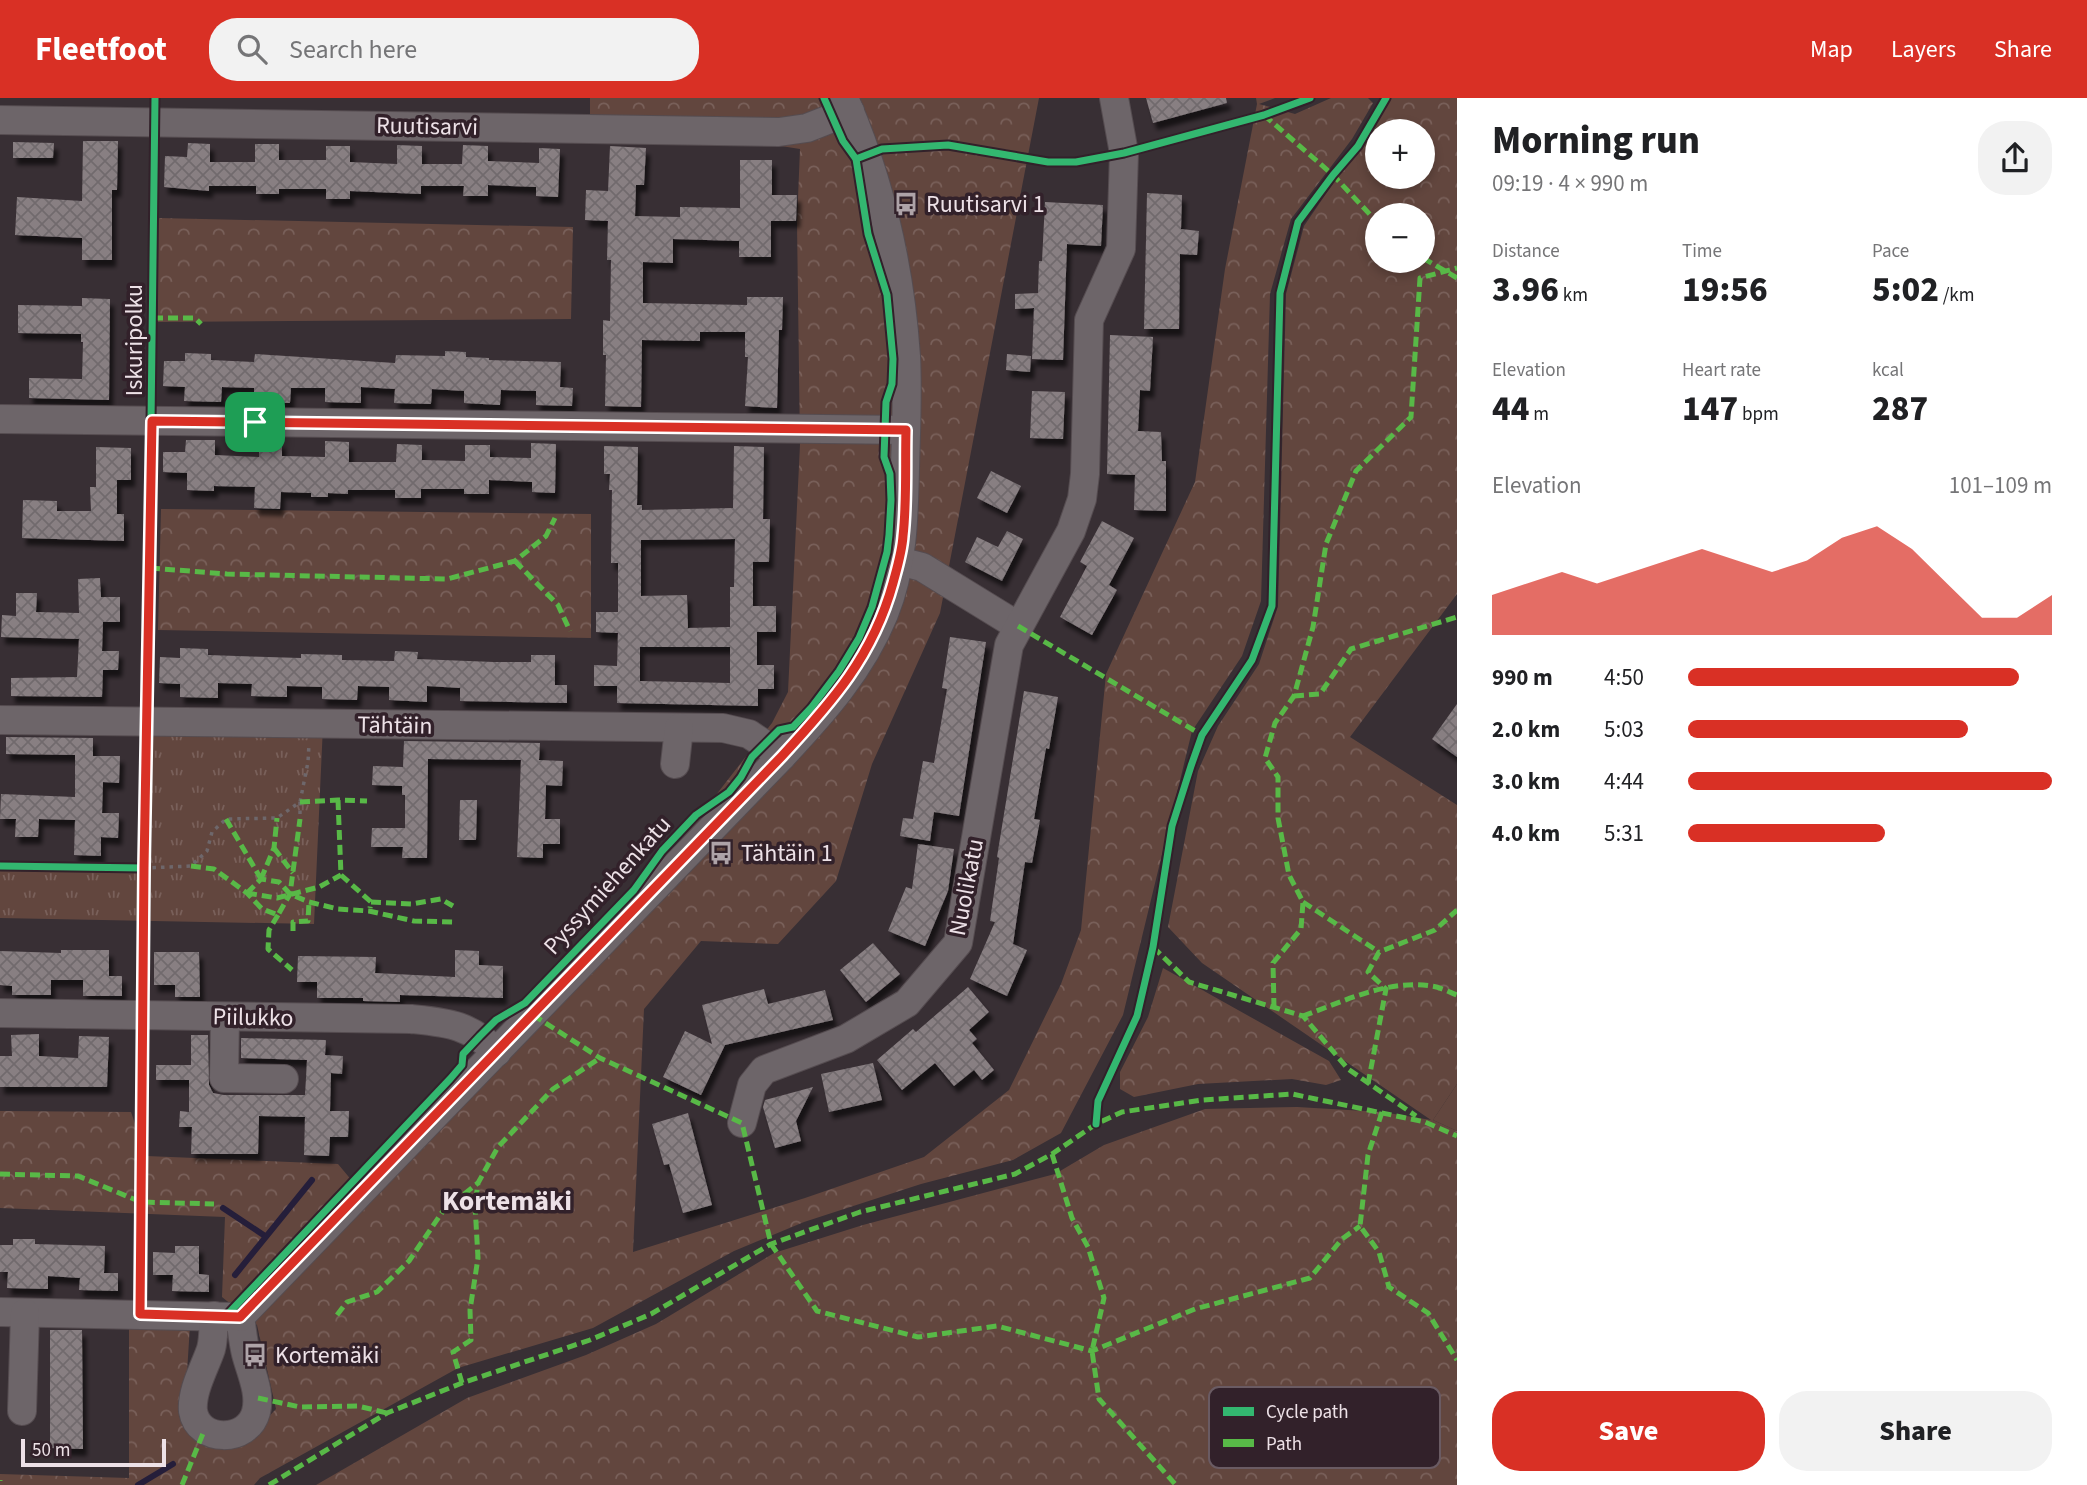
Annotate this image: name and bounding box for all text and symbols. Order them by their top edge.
search box [209,18,699,81]
text: Fleetfoot [35,26,167,73]
icon: search [233,30,271,68]
text: Search here [289,31,417,68]
text: Map [1810,32,1853,67]
text: Layers [1891,32,1956,67]
text: Share [1994,32,2052,67]
street label: Ruutisarvi [376,108,478,145]
text: Morning run [1492,114,1700,168]
map controls [1365,119,1435,273]
button: + [1365,119,1435,189]
button: share [1978,121,2052,195]
text: 09:19 · 4 × 990 m [1492,167,1648,200]
place label: Ruutisarvi 1 [926,187,1045,222]
bus stop icon: Ruutisarvi 1 [892,190,920,218]
button: − [1365,203,1435,273]
text: Distance [1492,238,1560,265]
text: Time [1682,238,1722,265]
text: Pace [1872,238,1909,265]
text: 3.96 [1492,265,1559,315]
text: 19:56 [1682,265,1768,315]
text: 5:02 [1872,265,1939,315]
text: km [1559,282,1588,309]
text: /km [1939,282,1975,309]
street label: Iskuripolku [117,284,152,396]
text: Elevation [1492,357,1566,384]
text: Heart rate [1682,357,1761,384]
text: kcal [1872,357,1904,384]
text: 44 [1492,384,1529,434]
text: 147 [1682,384,1738,434]
text: 287 [1872,384,1928,434]
pin [225,392,285,452]
text: m [1529,401,1549,428]
text: bpm [1738,401,1779,428]
icon: arrive [236,403,274,441]
text: Elevation [1492,469,1582,502]
text: 101–109 m [1949,469,2052,502]
text: 990 m [1492,661,1553,694]
text: 4:50 [1604,661,1644,694]
street label: Tähtäin [357,707,433,744]
text: 2.0 km [1492,713,1560,746]
text: 5:03 [1604,713,1644,746]
text: 3.0 km [1492,765,1560,798]
text: 4:44 [1604,765,1644,798]
street label: Pyssymiehenkatu [535,808,679,963]
text: 4.0 km [1492,817,1560,850]
text: 5:31 [1604,817,1644,850]
place label: Tähtäin 1 [741,836,833,871]
street label: Nuolikatu [940,836,993,939]
bus stop icon: Tähtäin 1 [707,839,735,867]
street label: Piilukko [212,999,294,1036]
district label: Kortemäki [442,1181,572,1221]
place label: Kortemäki [275,1338,380,1373]
bus stop icon: Kortemäki [241,1341,269,1369]
legend [1209,1387,1440,1468]
button: Save [1492,1391,1765,1471]
button: Share [1779,1391,2052,1471]
text: Cycle path [1266,1399,1348,1426]
text: Path [1266,1431,1302,1458]
scale bar [21,1436,166,1468]
text: 50 m [32,1437,70,1464]

